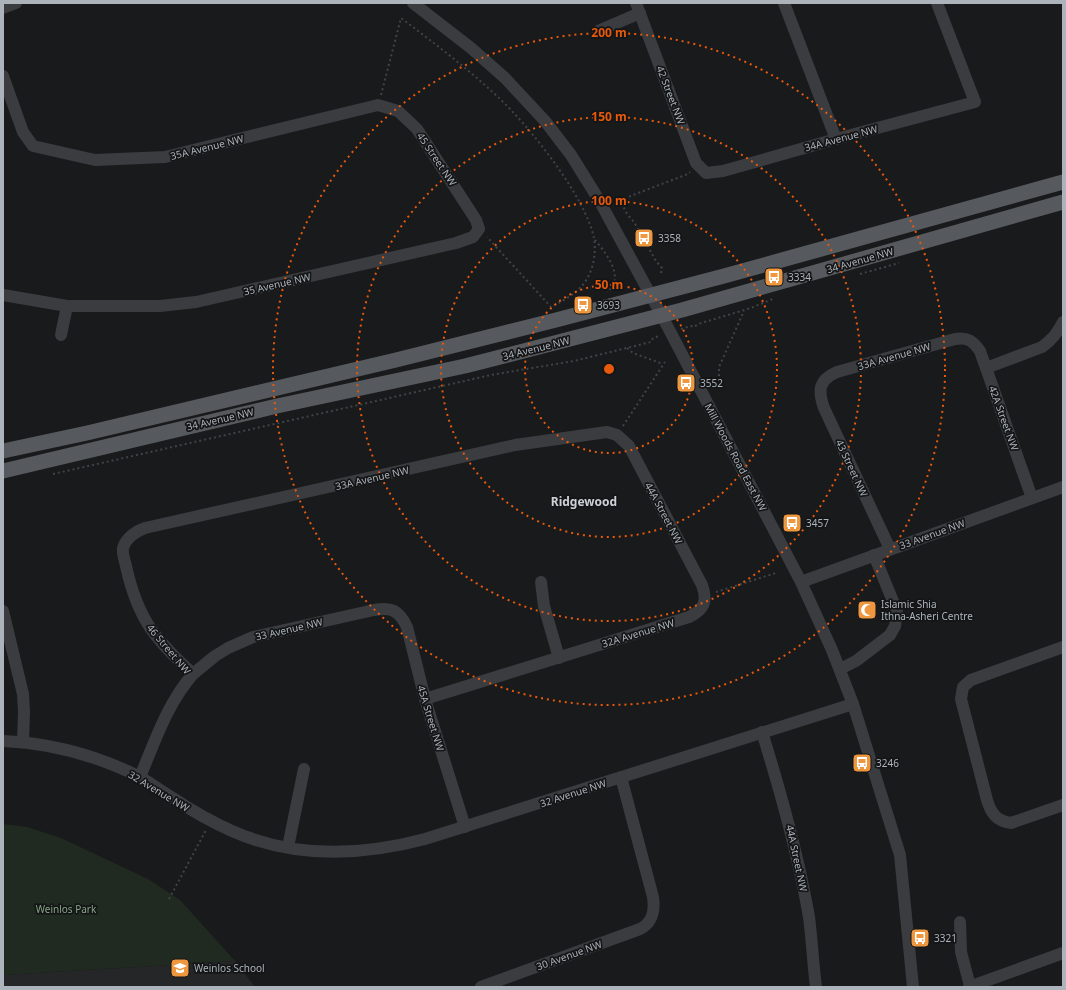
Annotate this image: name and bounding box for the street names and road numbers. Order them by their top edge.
street label: 42 Street NW [653,64,689,127]
street label: 34A Avenue NW [803,121,880,154]
street label: 45 Street NW [414,130,460,189]
street label: 35A Avenue NW [169,131,246,163]
street label: 34 Avenue NW [825,244,896,276]
street label: 35 Avenue NW [242,269,313,299]
street label: 34 Avenue NW [501,333,572,363]
street label: 33A Avenue NW [856,339,933,373]
street label: 42A Street NW [986,384,1022,453]
street label: Mill Woods Road East NW [702,401,771,514]
street label: 34 Avenue NW [185,404,256,434]
street label: 43 Street NW [833,437,872,499]
street label: 33A Avenue NW [334,463,411,493]
street label: 44A Street NW [642,480,686,547]
street label: 33 Avenue NW [897,515,967,552]
street label: 33 Avenue NW [254,614,325,644]
street label: 32A Avenue NW [600,615,677,651]
street label: 46 Street NW [144,621,195,678]
street label: 45A Street NW [414,684,448,753]
street label: 32 Avenue NW [126,767,193,815]
street label: 32 Avenue NW [538,776,608,810]
street label: 44A Street NW [783,823,811,893]
street label: 30 Avenue NW [534,936,604,973]

